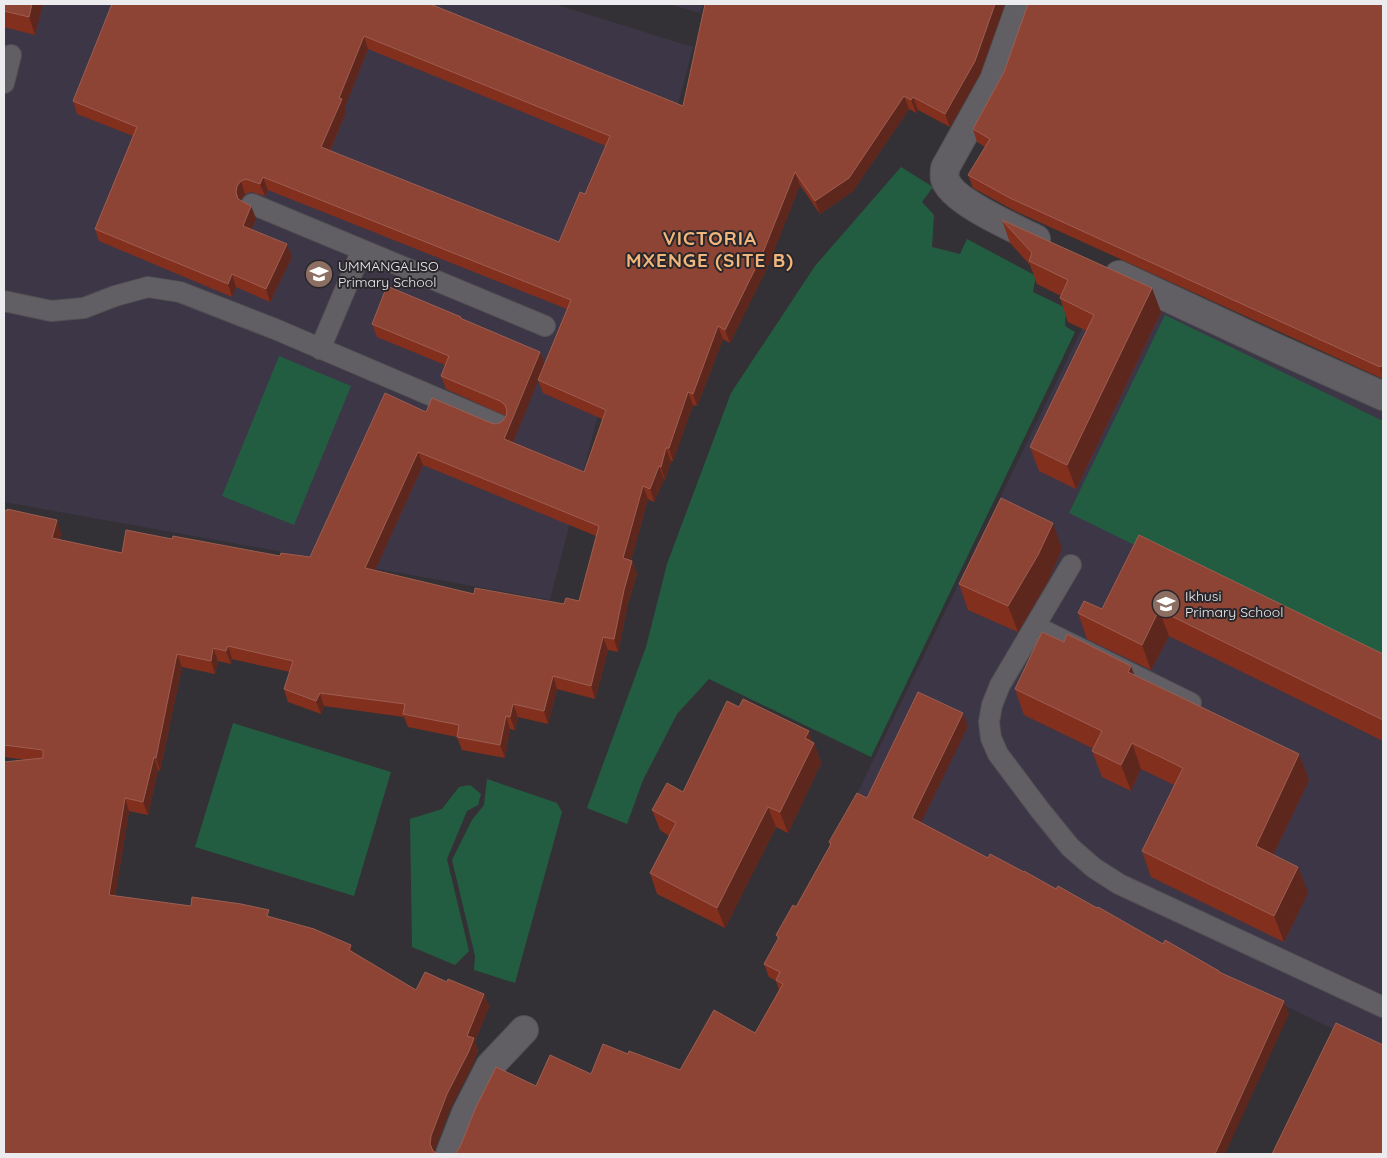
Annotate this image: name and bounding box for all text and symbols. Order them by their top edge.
district label: VICTORIA MXENGE (SITE B) [626,226,794,272]
place label: UMMANGALISO Primary School [338,257,439,291]
school or university icon: UMMANGALISO Primary School [304,259,334,289]
place label: Ikhusi Primary School [1185,587,1283,621]
school or university icon: Ikhusi Primary School [1151,589,1181,619]

